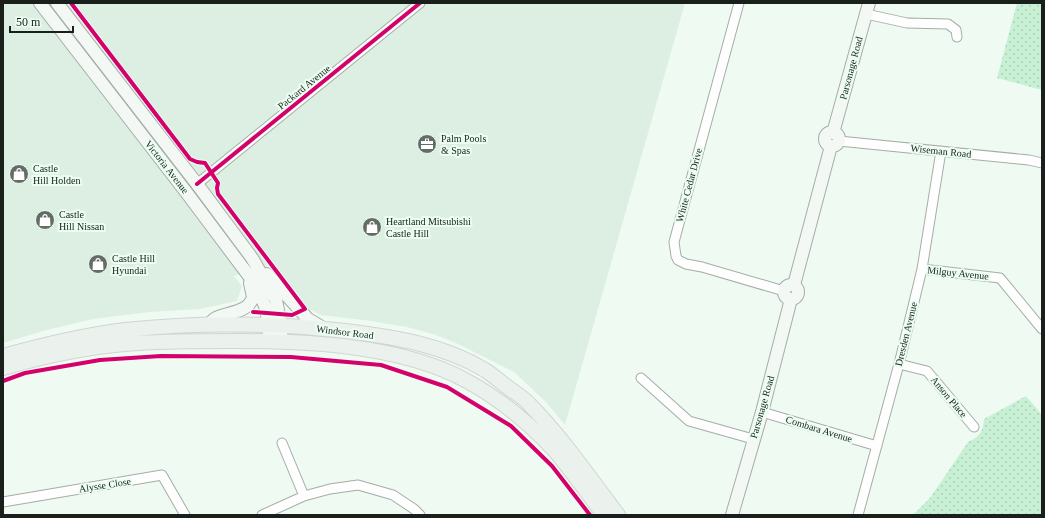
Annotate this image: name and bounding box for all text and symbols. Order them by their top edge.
scale bar [10,8,73,34]
text: 50 m [16,15,41,29]
street label: Parsonage Road [837,35,865,101]
street label: Packard Avenue [275,62,333,112]
office icon: Palm Pools & Spas [416,133,438,155]
place label: Palm Pools & Spas [441,133,486,156]
street label: Victoria Avenue [143,138,192,196]
street label: Wiseman Road [910,142,972,160]
street label: White Cedar Drive [674,146,704,223]
shop icon: Castle Hill Holden [8,163,30,185]
place label: Castle Hill Holden [33,163,81,186]
shop icon: Castle Hill Nissan [34,209,56,231]
place label: Castle Hill Nissan [59,209,104,232]
shop icon: Heartland Mitsubishi Castle Hill [361,216,383,238]
place label: Heartland Mitsubishi Castle Hill [386,216,471,239]
shop icon: Castle Hill Hyundai [87,253,109,275]
place label: Castle Hill Hyundai [112,253,155,276]
street label: Milguy Avenue [927,264,990,282]
street label: Dresden Avenue [893,300,919,367]
street label: Windsor Road [316,323,374,341]
street label: Parsonage Road [748,374,776,440]
street label: Anson Place [929,374,970,420]
street label: Combara Avenue [784,414,854,445]
street label: Alysse Close [78,475,132,495]

